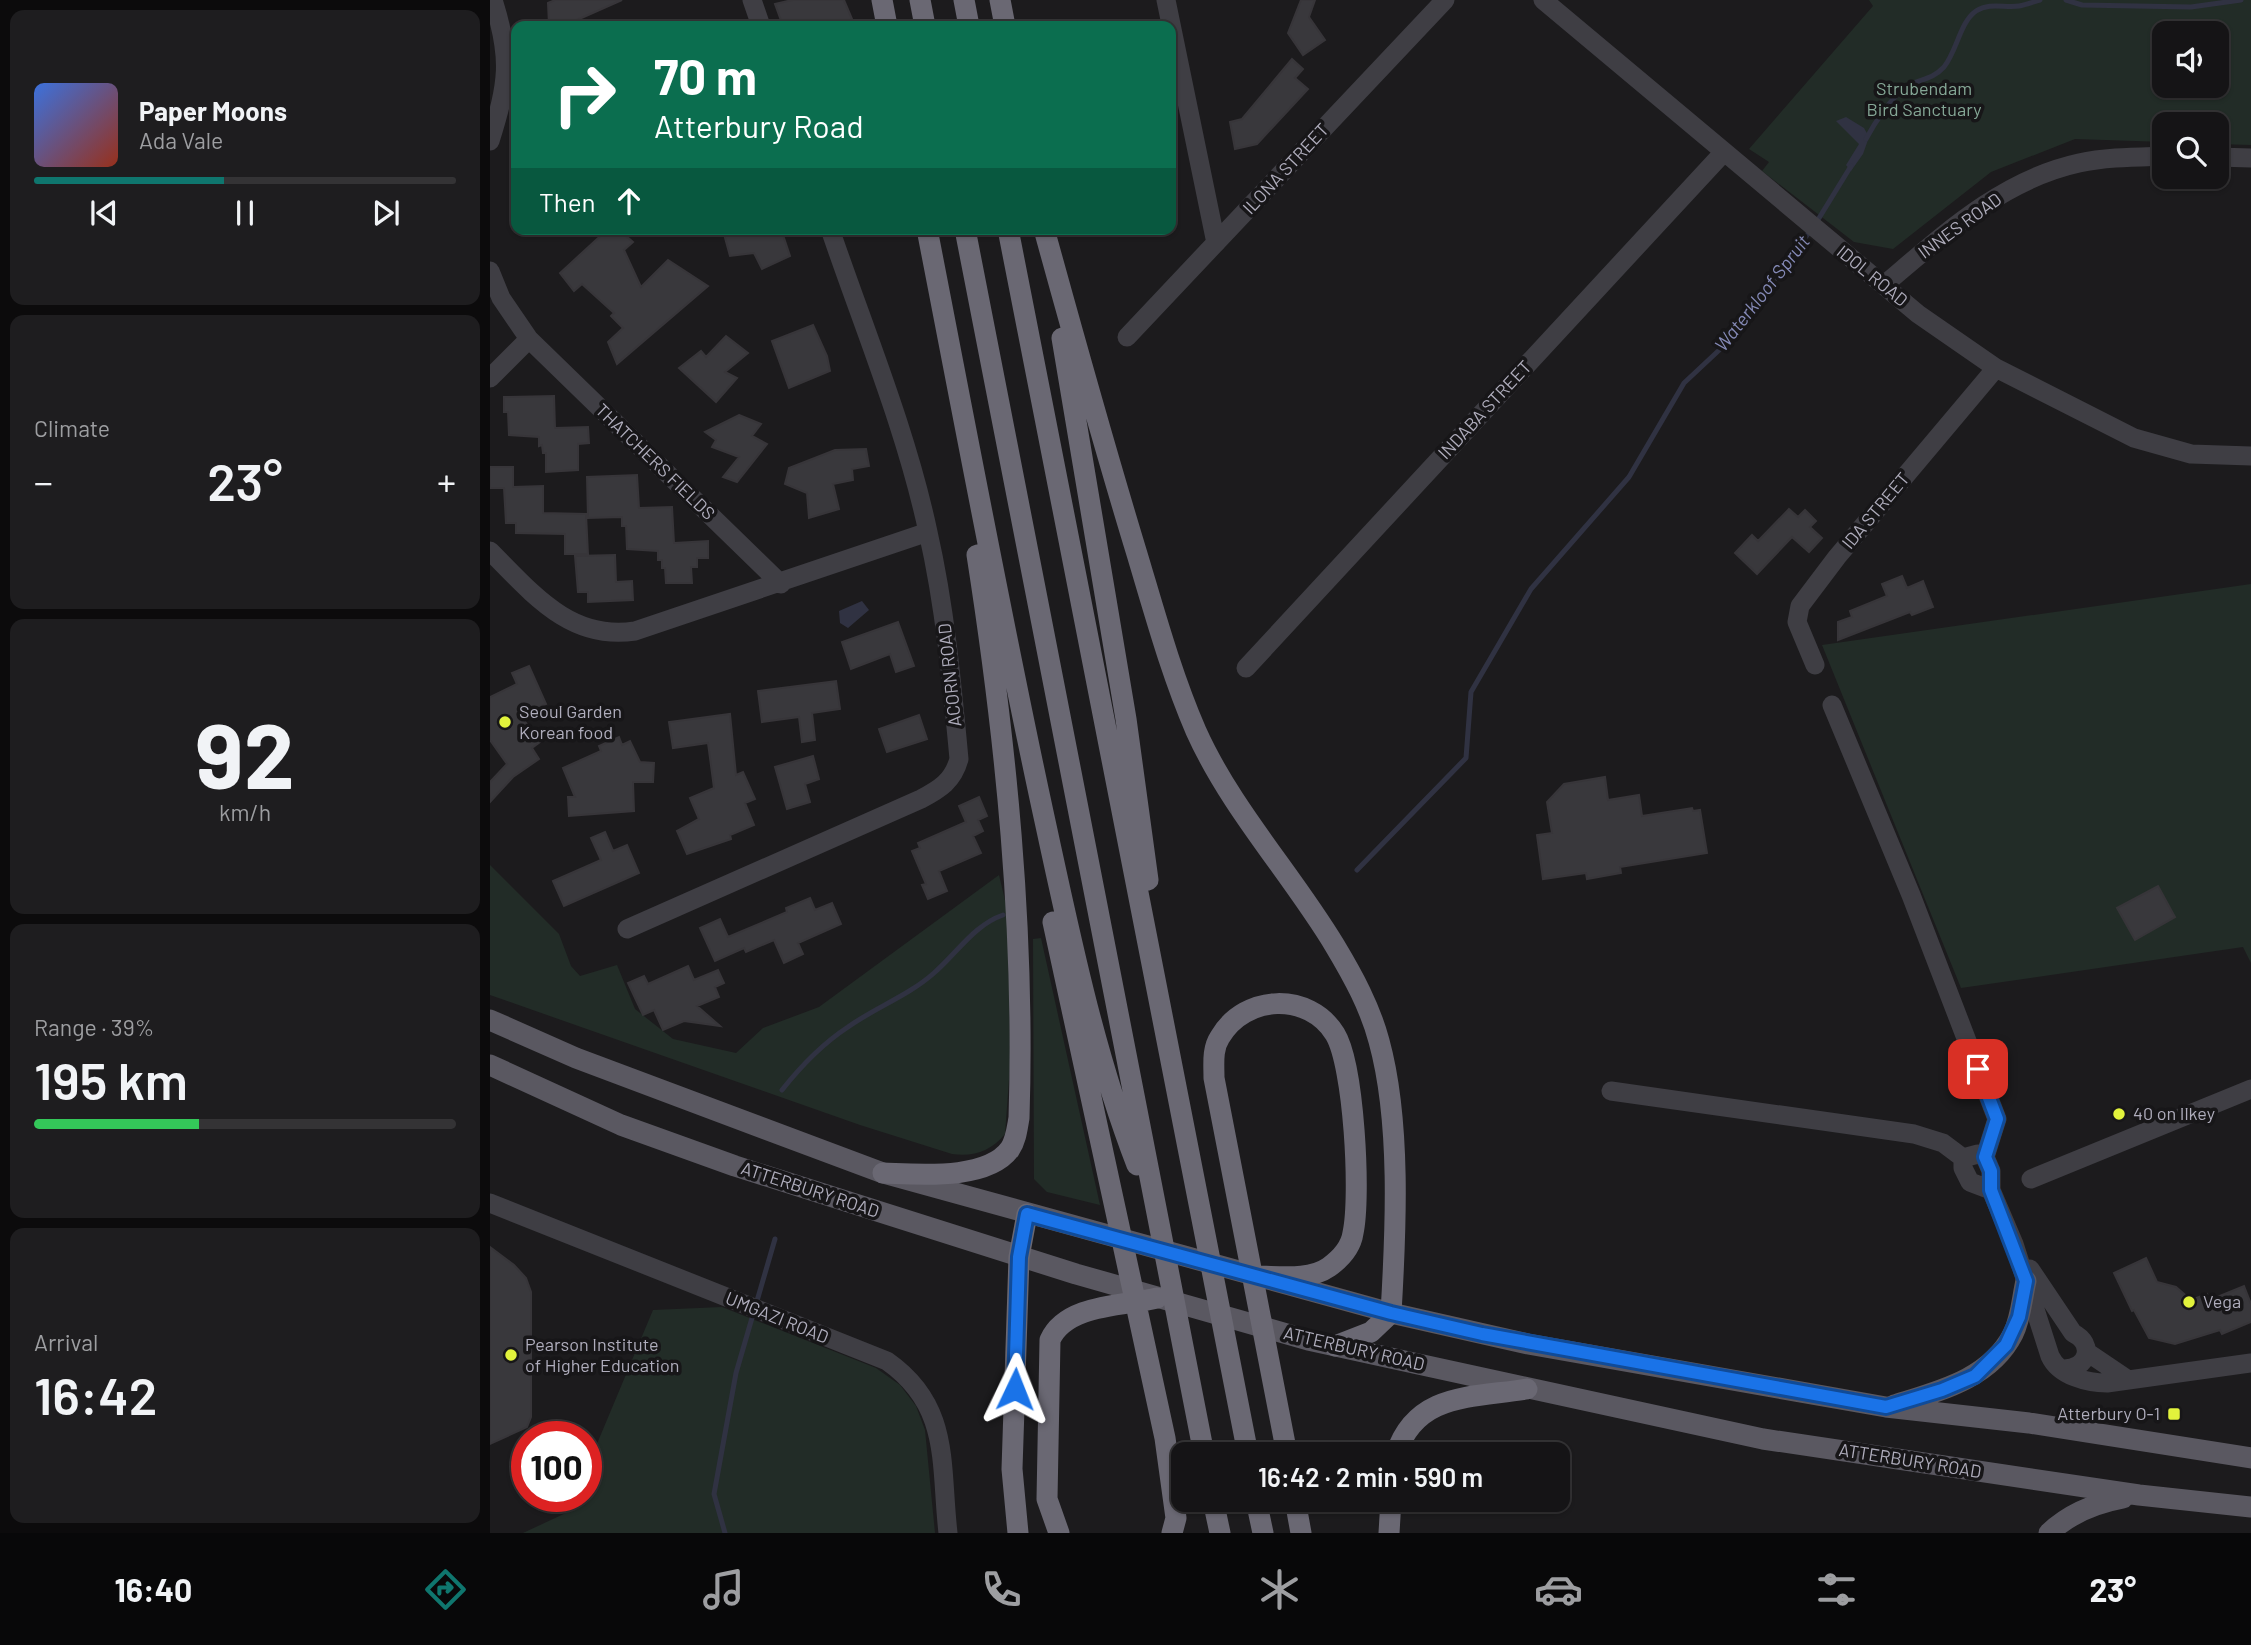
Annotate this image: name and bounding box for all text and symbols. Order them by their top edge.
map controls [2152,21,2229,189]
button: sound [2152,21,2229,98]
text: 70 m [654,46,757,105]
icon: right [539,49,630,140]
park label: Strubendam Bird Sanctuary [1866,77,1982,120]
text: Paper Moons [139,95,287,126]
text: Atterbury Road [654,106,864,144]
button: search [2152,112,2229,189]
street label: ILONA STREET [1238,118,1333,218]
text: Ada Vale [139,126,223,154]
icon: ahead [610,182,648,220]
text: Then [539,186,596,217]
street label: INNES ROAD [1913,188,2005,263]
icon: previous [85,194,123,232]
icon: pause [226,194,264,232]
icon: next [367,194,405,232]
water label: Waterkloof Spruit [1709,230,1814,355]
street label: IDOL ROAD [1833,240,1913,311]
street label: INDABA STREET [1433,355,1536,463]
street label: THATCHERS FIELDS [591,399,720,524]
text: Climate [34,414,110,442]
text: 23° [207,449,283,511]
text: − [34,458,53,504]
text: + [437,458,456,504]
street label: IDA STREET [1837,468,1914,553]
street label: ACORN ROAD [933,622,965,728]
text: 92 [195,698,295,807]
place label: Seoul Garden Korean food [519,700,622,743]
marker: Seoul Garden Korean food [497,714,513,730]
text: km/h [219,798,271,826]
text: Range · 39% [34,1013,154,1041]
pin [1948,1039,2008,1099]
text: 195 km [34,1048,188,1110]
icon: arrive [1959,1050,1997,1088]
place label: 40 on Ilkey [2133,1102,2215,1124]
marker: 40 on Ilkey [2111,1106,2127,1122]
street label: ATTERBURY ROAD [738,1156,882,1222]
street label: UMGAZI ROAD [723,1286,832,1348]
place label: Vega [2203,1290,2241,1312]
marker: Vega [2181,1294,2197,1310]
street label: ATTERBURY ROAD [1282,1321,1427,1375]
text: Arrival [34,1328,98,1356]
place label: Pearson Institute of Higher Education [525,1333,680,1376]
marker: Pearson Institute of Higher Education [503,1347,519,1363]
position arrow [978,1352,1052,1426]
text: 16:42 [34,1363,157,1425]
place label: Atterbury O-1 [2057,1402,2160,1424]
marker: Atterbury O-1 [2166,1406,2182,1422]
speed limit sign: 100 [511,1421,602,1512]
street label: ATTERBURY ROAD [1837,1438,1983,1482]
text: 16:42 · 2 min · 590 m [1258,1461,1483,1492]
icon: directions [421,1565,470,1614]
icon: music [699,1565,748,1614]
icon: phone [977,1565,1026,1614]
icon: climate [1255,1565,1304,1614]
icon: car [1534,1565,1583,1614]
icon: filters [1812,1565,1861,1614]
text: 16:40 [115,1570,192,1608]
text: 23° [2090,1570,2136,1608]

